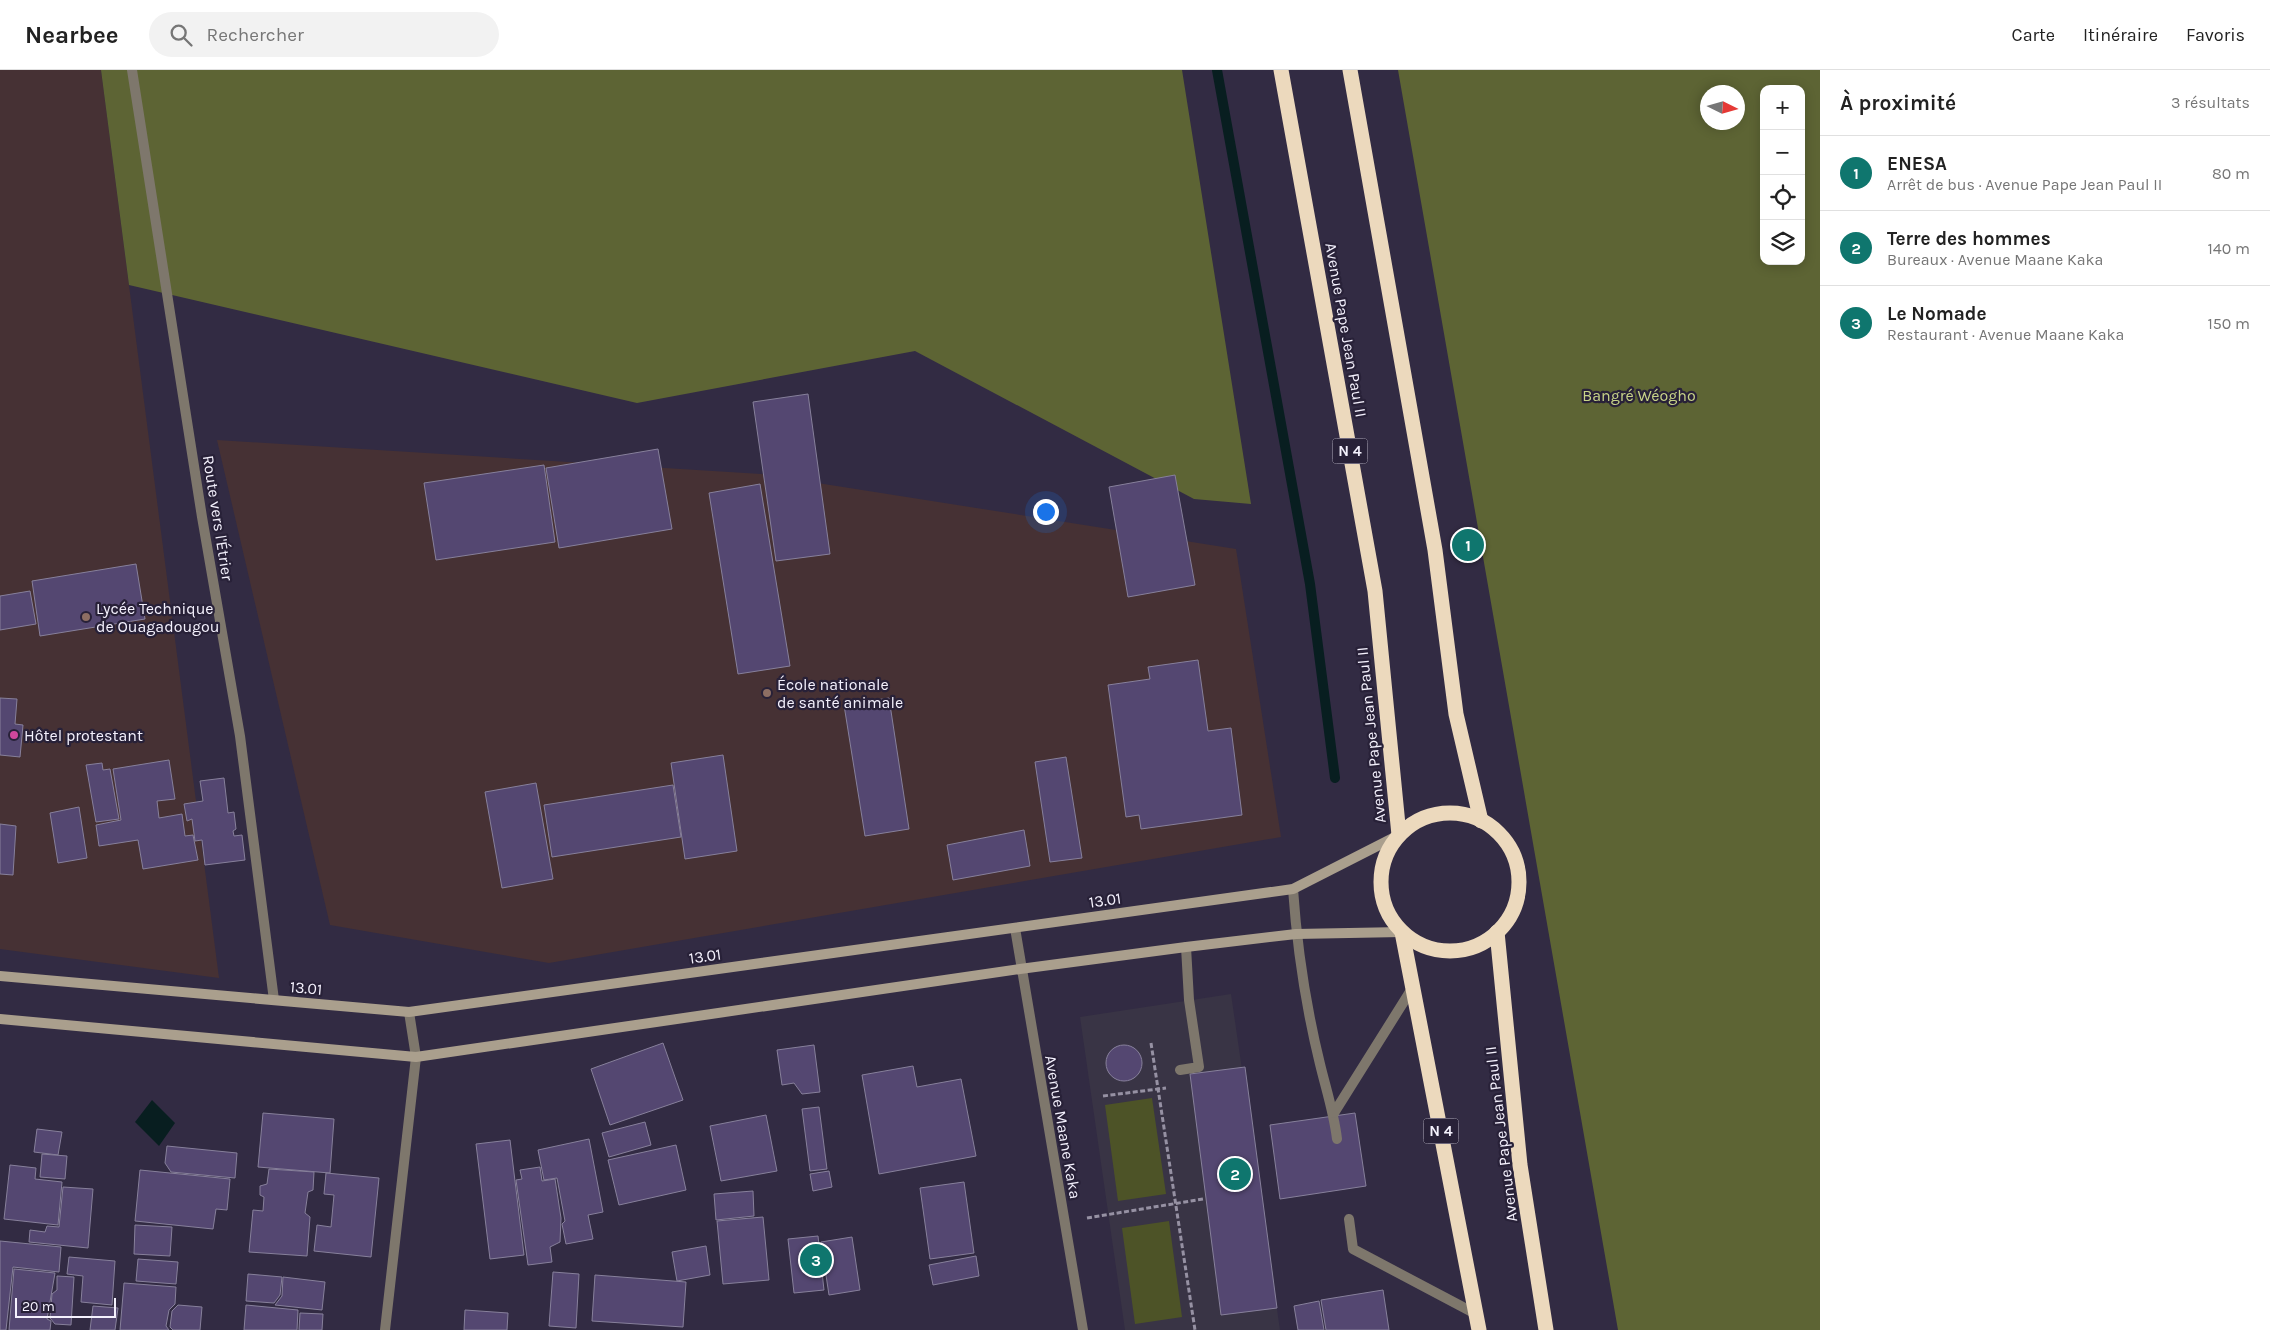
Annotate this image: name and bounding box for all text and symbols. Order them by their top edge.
search box [149,12,499,57]
text: Nearbee [25,21,119,49]
icon: search [167,21,195,49]
text: Rechercher [207,24,304,46]
text: Carte [2012,24,2055,46]
text: Itinéraire [2083,24,2158,46]
text: Favoris [2186,24,2245,46]
north arrow [1700,85,1745,130]
map controls [1760,85,1805,265]
button: + [1760,85,1805,130]
text: À proximité [1840,91,1956,115]
text: 3 résultats [2171,93,2250,112]
button: − [1760,130,1805,175]
text: ENESA [1887,153,1947,175]
text: 1 [1853,164,1859,183]
text: 80 m [2212,164,2250,183]
button: locate [1760,175,1805,220]
text: Arrêt de bus · Avenue Pape Jean Paul II [1887,175,2162,194]
button: layers [1760,220,1805,265]
text: Terre des hommes [1887,228,2051,250]
text: 2 [1851,239,1861,258]
text: 140 m [2208,239,2250,258]
street label: Avenue Pape Jean Paul II [1321,241,1371,419]
text: Bureaux · Avenue Maane Kaka [1887,250,2103,269]
text: Le Nomade [1887,303,1987,325]
text: 3 [1851,314,1861,333]
text: 150 m [2207,314,2250,333]
text: Restaurant · Avenue Maane Kaka [1887,325,2124,344]
park label: Bangré Wéogho [1582,386,1696,405]
road number: N 4 [1332,438,1368,464]
street label: Route vers l'Étrier [199,454,237,582]
your location [1033,499,1059,525]
pin: 1 [1452,526,1484,564]
place label: Lycée Technique de Ouagadougou [96,599,220,636]
marker: Lycée Technique de Ouagadougou [80,611,92,623]
street label: Avenue Pape Jean Paul II [1352,646,1390,824]
place label: École nationale de santé animale [777,675,903,712]
marker: École nationale de santé animale [761,687,773,699]
place label: Hôtel protestant [24,726,143,745]
marker: Hôtel protestant [8,729,20,741]
street label: 13.01 [1088,888,1122,912]
street label: 13.01 [688,944,722,968]
street label: 13.01 [289,977,323,999]
street label: Avenue Pape Jean Paul II [1481,1045,1521,1223]
street label: Avenue Maane Kaka [1041,1054,1085,1200]
road number: N 4 [1424,1118,1458,1144]
pin: 2 [1219,1155,1251,1193]
pin: 3 [800,1241,832,1279]
scale bar [15,1295,116,1318]
text: 20 m [22,1298,55,1315]

